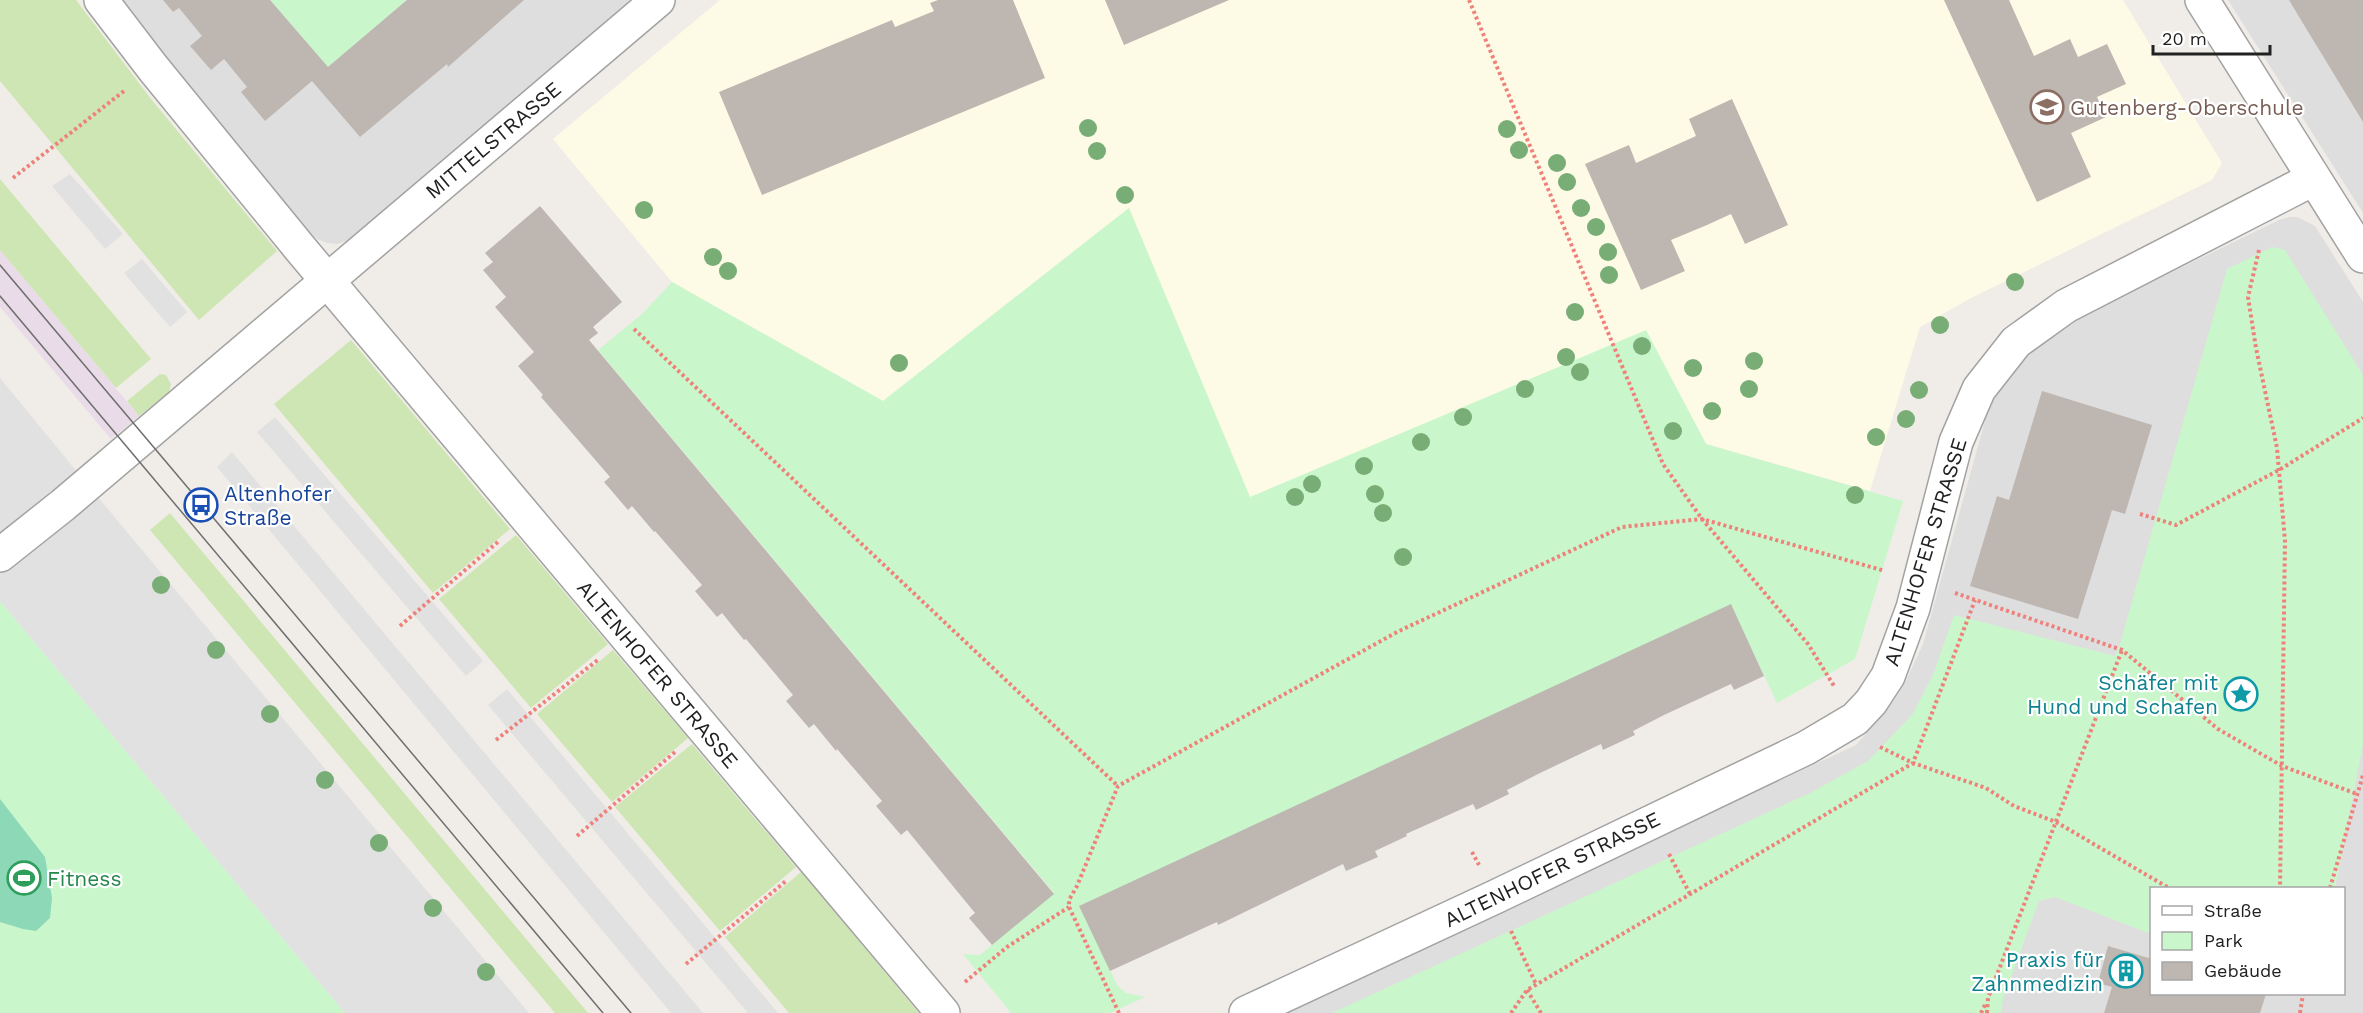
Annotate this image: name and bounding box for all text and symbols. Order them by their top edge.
scale bar [2153,18,2270,56]
text: 20 m [2162,28,2207,49]
street label: MITTELSTRASSE [420,76,566,204]
school or university icon: Gutenberg-Oberschule [2029,89,2065,125]
place label: Gutenberg-Oberschule [2070,95,2304,120]
street label: ALTENHOFER STRASSE [1878,435,1972,669]
place label: Altenhofer Straße [224,481,332,530]
bus stop icon: Altenhofer Straße [183,487,219,523]
street label: ALTENHOFER STRASSE [572,575,744,773]
place label: Schäfer mit Hund und Schafen [2027,670,2218,719]
place icon: Schäfer mit Hund und Schafen [2223,676,2259,712]
street label: ALTENHOFER STRASSE [1440,806,1664,932]
sports icon: Fitness [6,860,42,896]
place label: Fitness [47,866,121,891]
legend [2150,887,2345,995]
text: Straße [2204,900,2262,921]
text: Park [2204,930,2243,951]
place label: Praxis für Zahnmedizin [1971,947,2103,996]
building icon: Praxis für Zahnmedizin [2108,953,2144,989]
text: Gebäude [2204,960,2282,981]

